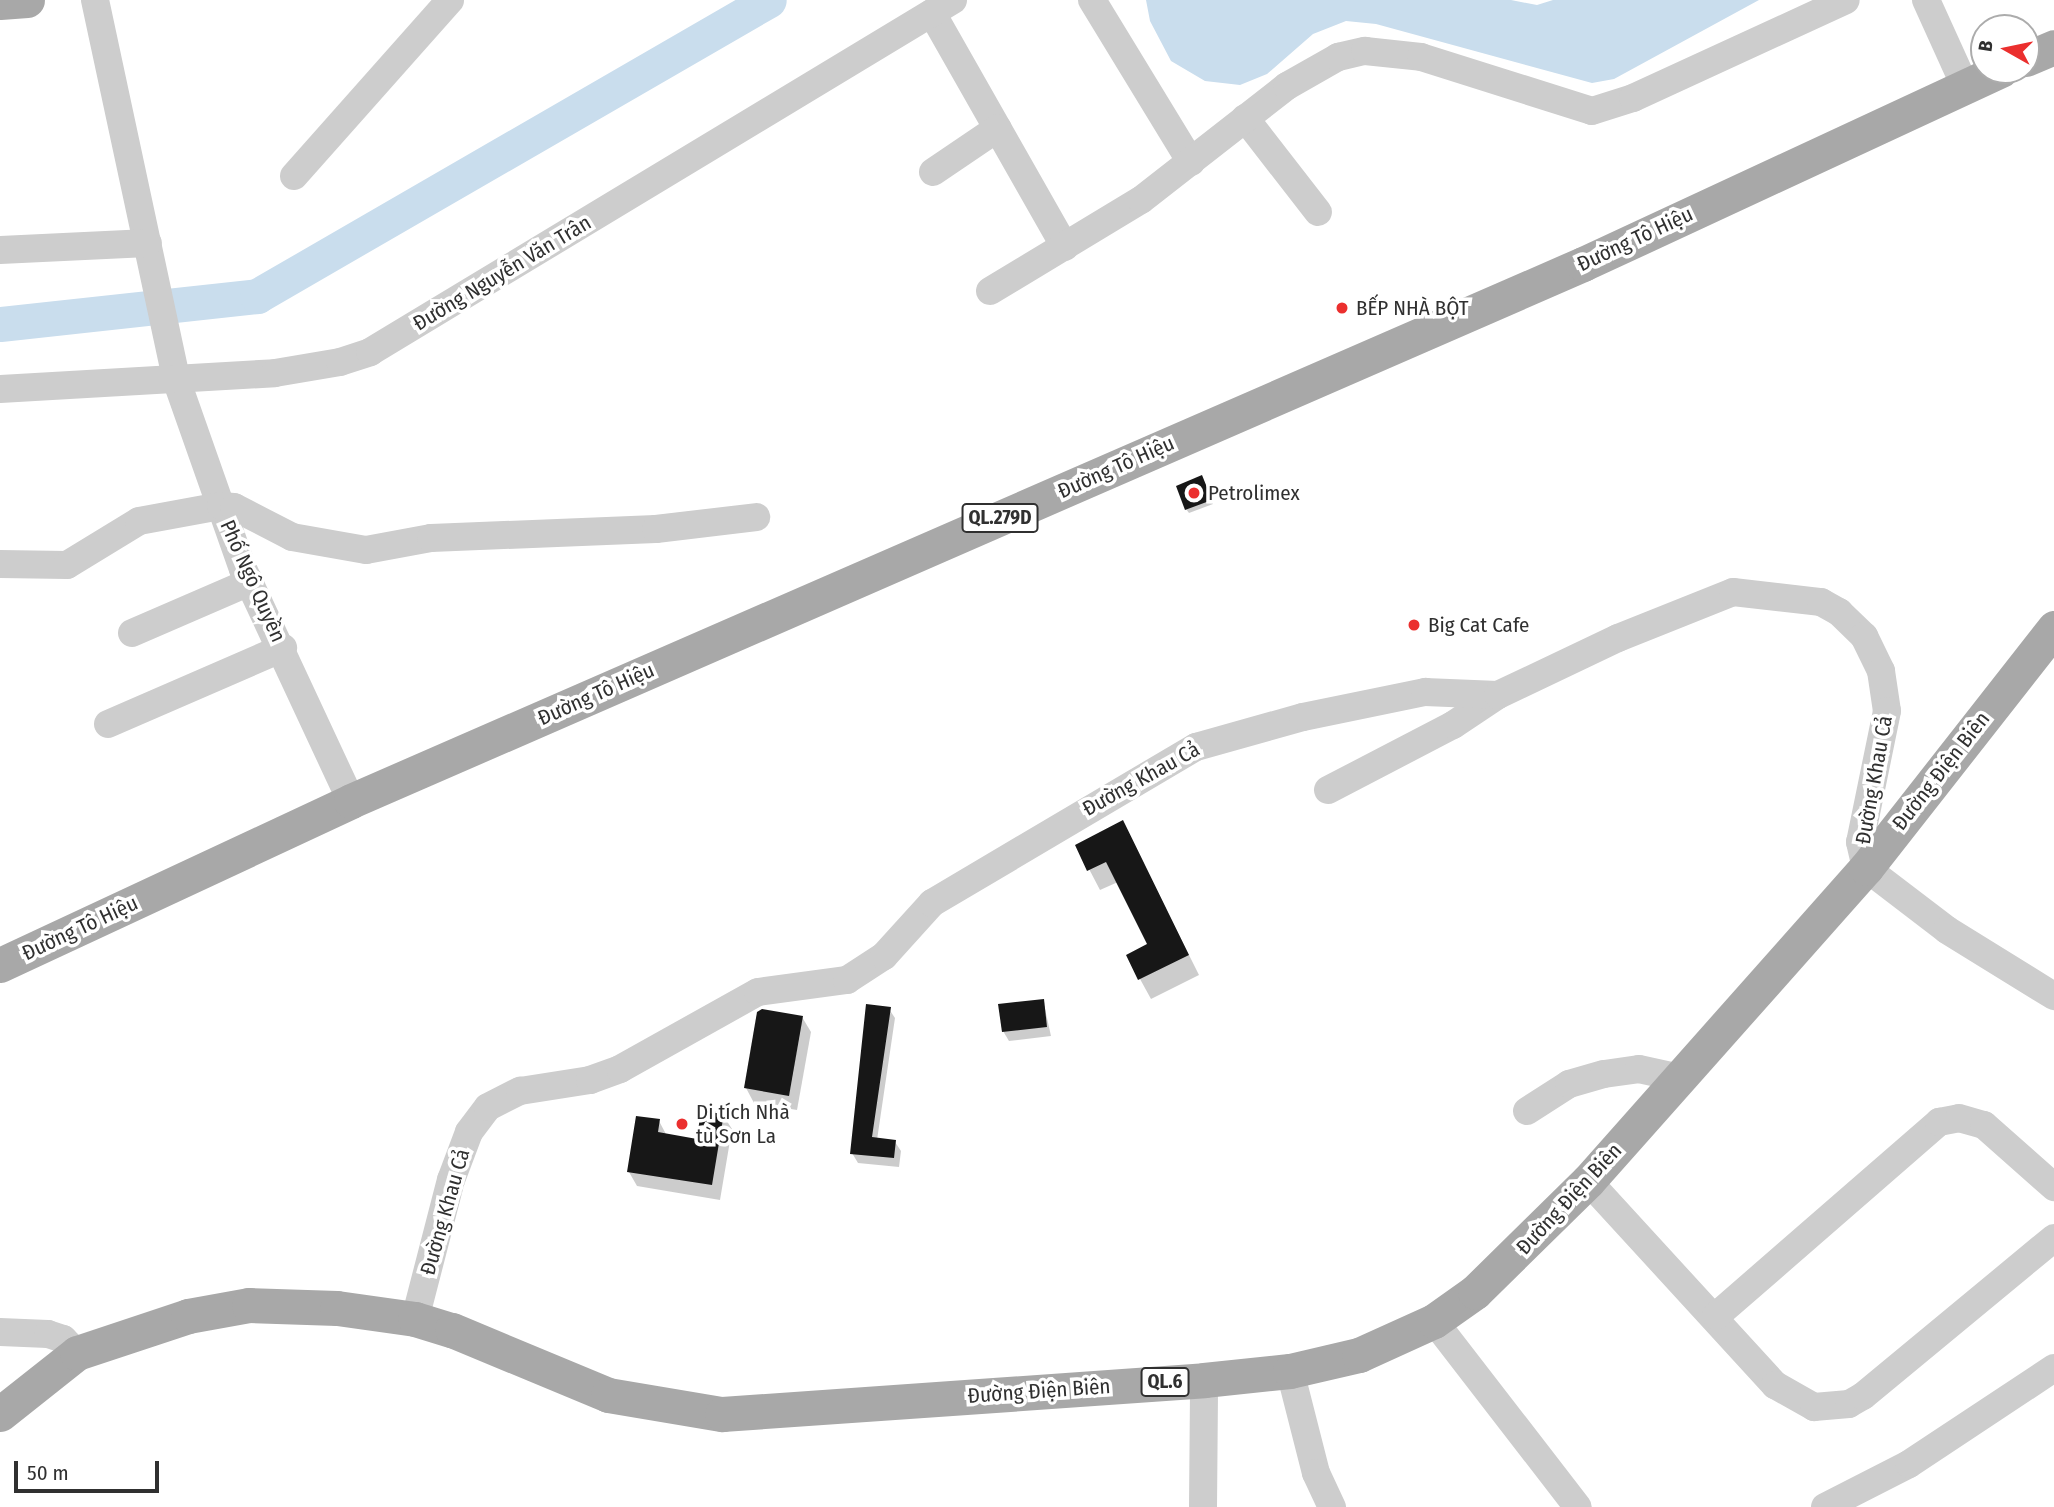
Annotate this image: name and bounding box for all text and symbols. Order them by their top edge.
north arrow [1970,14,2040,84]
text: B [1974,39,1998,53]
street label: Đường Tô Hiệu [1573,201,1697,277]
street label: Đường Nguyễn Văn Trân [408,210,596,336]
place label: BẾP NHÀ BỘT [1356,295,1468,321]
marker: BẾP NHÀ BỘT [1334,300,1350,316]
street label: Đường Tô Hiệu [1054,430,1178,504]
place label: Petrolimex [1208,480,1300,506]
marker: Petrolimex [1186,485,1202,501]
road number: QL.279D [962,503,1038,534]
street label: Phố Ngô Quyền [215,516,291,646]
place label: Big Cat Cafe [1428,612,1529,638]
marker: Big Cat Cafe [1406,617,1422,633]
street label: Đường Tô Hiệu [534,657,658,731]
street label: Đường Điện Biên [1887,707,1995,835]
street label: Đường Khau Cả [1850,714,1898,846]
street label: Đường Khau Cả [1078,736,1204,822]
street label: Đường Tô Hiệu [18,890,142,966]
place label: Di tích Nhà tù Sơn La [696,1099,790,1149]
marker: Di tích Nhà tù Sơn La [674,1116,690,1132]
street label: Đường Điện Biên [1511,1138,1627,1260]
street label: Đường Khau Cả [415,1146,475,1278]
road number: QL.6 [1140,1366,1190,1398]
street label: Đường Điện Biên [967,1373,1111,1409]
scale bar [18,1448,163,1492]
text: 50 m [27,1460,69,1486]

